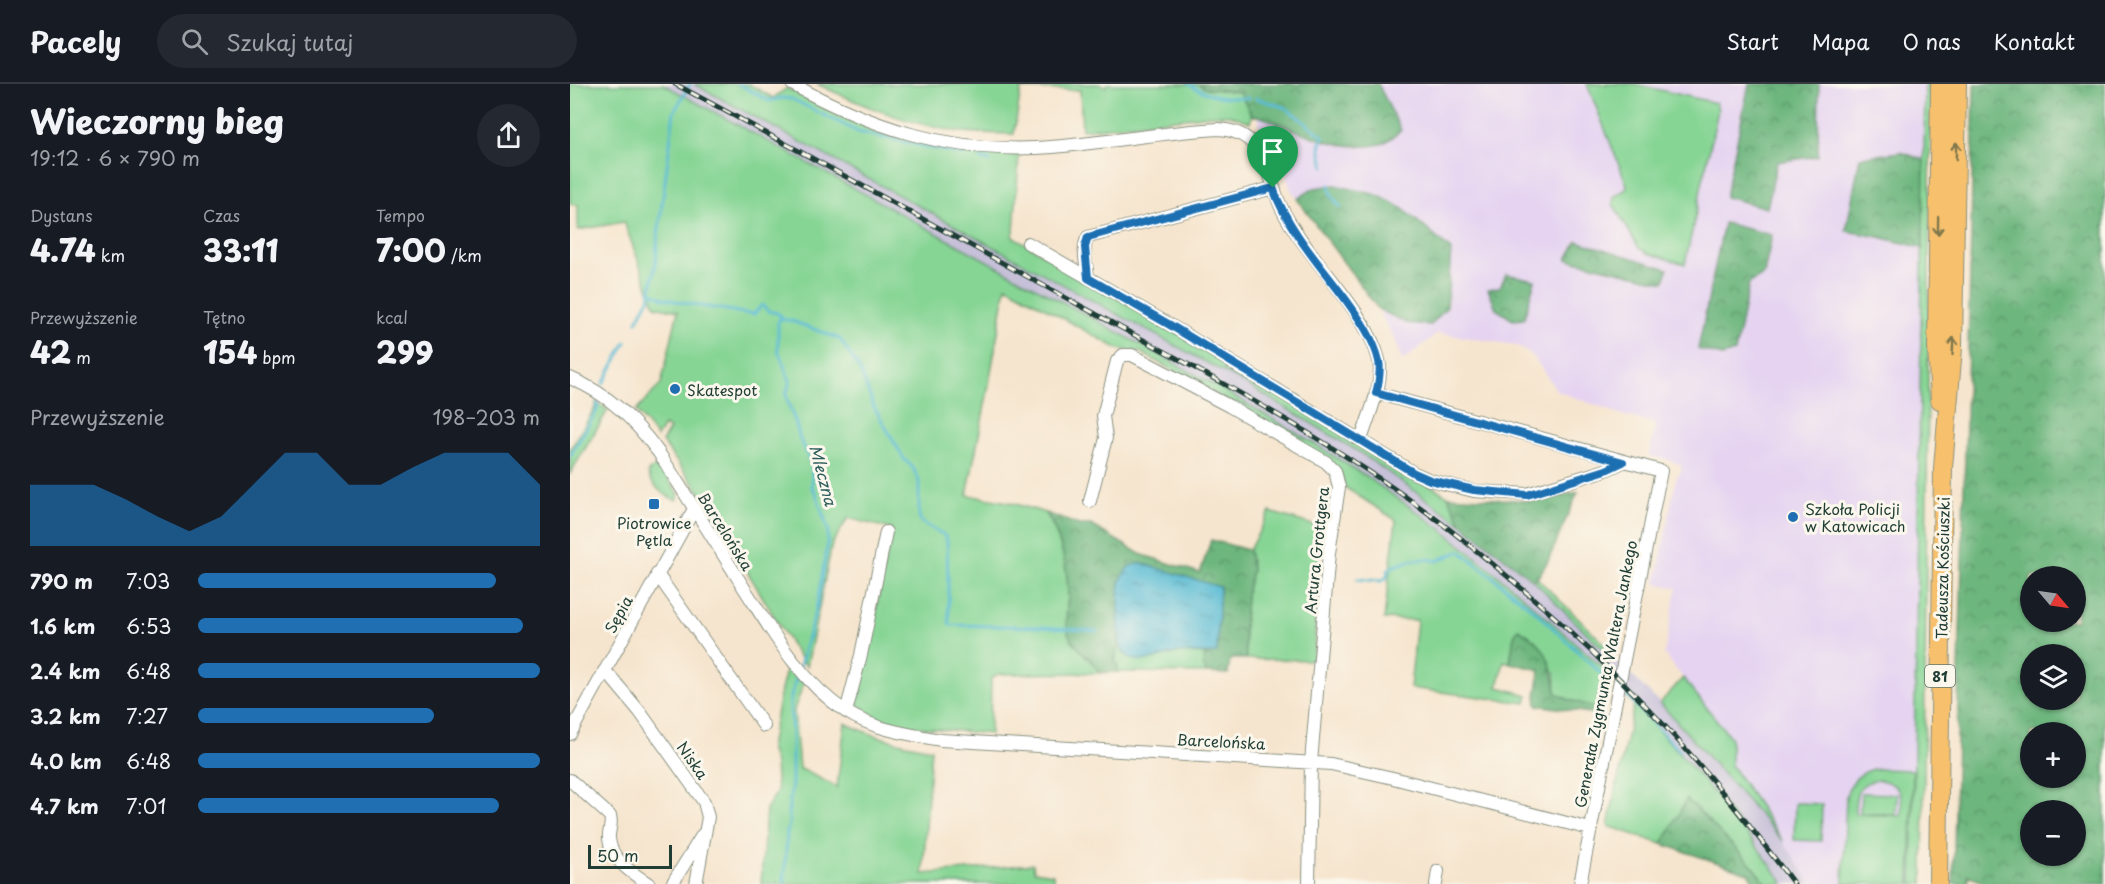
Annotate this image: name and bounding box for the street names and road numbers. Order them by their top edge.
street label: Artura Grottgera [1298,485,1334,614]
street label: Barcelońska [693,487,760,575]
street label: Tadeusza Kościuszki [1929,497,1955,639]
street label: Generała Zygmunta Waltera Jankego [1568,538,1642,810]
street label: Sępia [598,591,638,637]
road number: 81 [1925,665,1955,687]
street label: Barcelońska [1176,727,1267,755]
street label: Niska [672,736,715,784]

